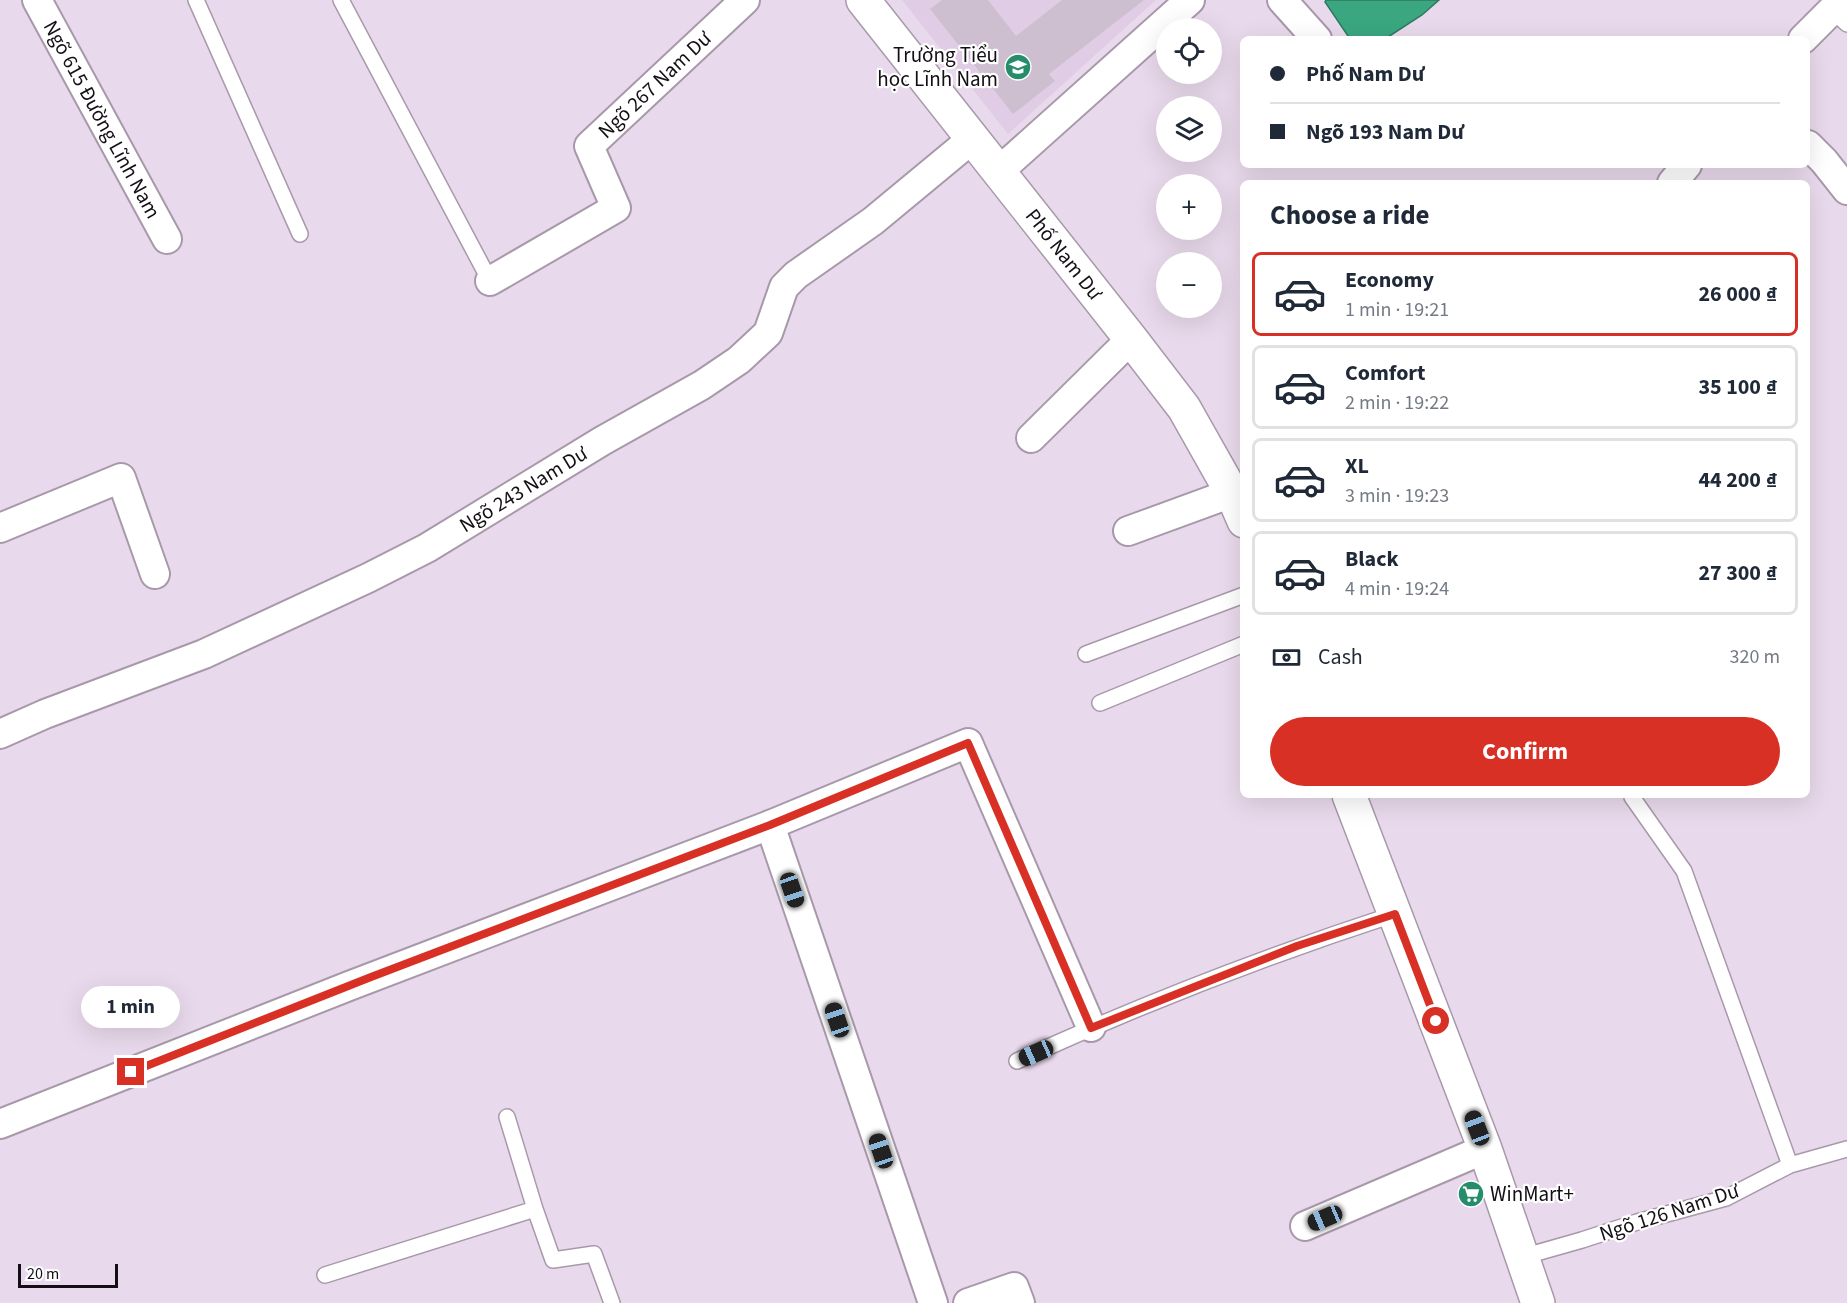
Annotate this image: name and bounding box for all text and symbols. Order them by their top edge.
street label: Ngõ 615 Đường Lĩnh Nam [36,15,168,224]
map controls [1156,18,1222,318]
button: locate [1156,18,1222,84]
street label: Ngõ 267 Nam Dư [591,24,718,145]
place label: Trường Tiểu học Lĩnh Nam [877,40,998,94]
school or university icon: Trường Tiểu học Lĩnh Nam [1003,52,1033,82]
text: Phố Nam Dư [1306,58,1424,90]
button: layers [1156,96,1222,162]
text: Ngõ 193 Nam Dư [1306,116,1464,148]
button: + [1156,174,1222,240]
text: Choose a ride [1270,196,1430,235]
street label: Phố Nam Dư [1018,202,1110,307]
button: − [1156,252,1222,318]
text: Economy [1345,264,1434,296]
icon: car [1273,267,1327,321]
text: 26 000 ₫ [1699,278,1777,310]
text: 1 min · 19:21 [1345,296,1449,324]
text: Comfort [1345,357,1426,389]
icon: car [1273,360,1327,414]
text: 35 100 ₫ [1699,371,1777,403]
text: 2 min · 19:22 [1345,389,1449,417]
street label: Ngõ 243 Nam Dư [454,438,594,540]
text: XL [1345,450,1369,482]
icon: car [1273,453,1327,507]
text: 44 200 ₫ [1699,464,1777,496]
text: 3 min · 19:23 [1345,482,1449,510]
text: Black [1345,543,1399,575]
icon: car [1273,546,1327,600]
text: 27 300 ₫ [1699,557,1777,589]
text: 4 min · 19:24 [1345,575,1449,603]
icon: cash [1270,641,1303,674]
text: Cash [1318,641,1363,673]
text: 320 m [1730,643,1780,671]
button: Confirm [1270,717,1780,786]
car [778,870,806,910]
callout: 1 min [82,985,180,1027]
text: 1 min [106,993,155,1021]
car [823,1000,851,1040]
route start [1422,1007,1449,1034]
car [1016,1037,1056,1069]
route end [117,1058,144,1085]
car [1462,1108,1492,1148]
car [867,1131,895,1171]
street label: Ngõ 126 Nam Dư [1595,1175,1743,1249]
supermarket icon: WinMart+ [1456,1179,1486,1209]
place label: WinMart+ [1490,1179,1574,1209]
car [1305,1203,1345,1233]
scale bar [18,1261,118,1288]
text: 20 m [27,1263,59,1285]

